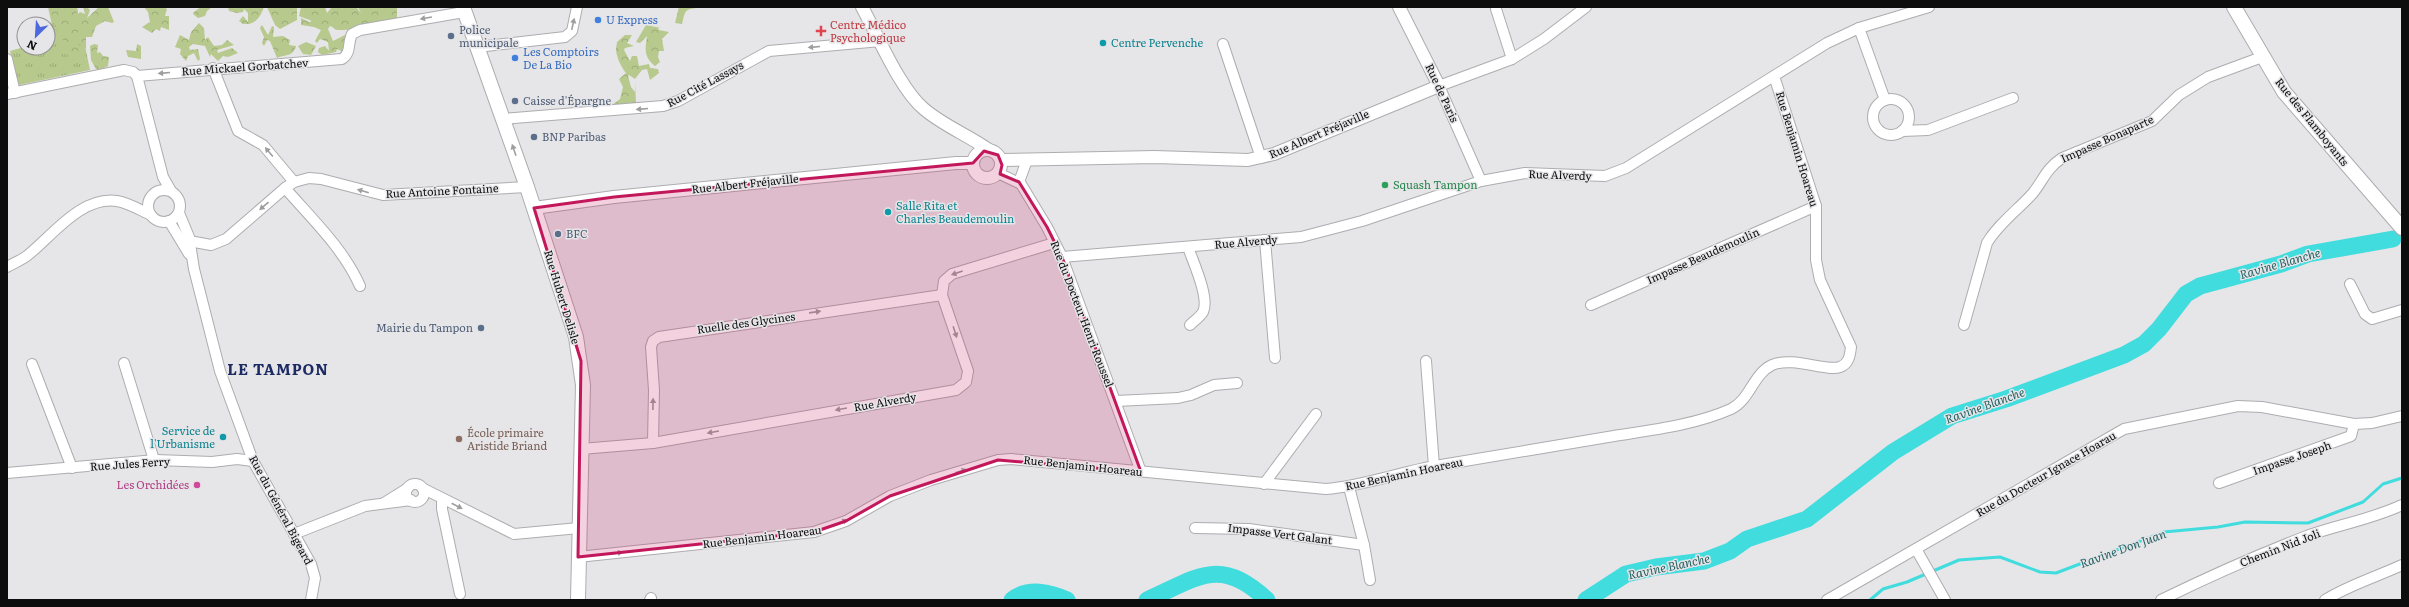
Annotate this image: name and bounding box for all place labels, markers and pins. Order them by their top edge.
place label: U Express [606,11,658,27]
marker: U Express [593,15,603,25]
place label: Centre Médico Psychologique [830,16,906,45]
place label: Police municipale [459,21,519,50]
marker: Centre Médico Psychologique [815,25,827,37]
marker: Police municipale [446,31,456,41]
place label: Centre Pervenche [1111,34,1204,50]
marker: Centre Pervenche [1098,38,1108,48]
place label: Les Comptoirs De La Bio [523,43,599,72]
marker: Les Comptoirs De La Bio [510,53,520,63]
place label: Caisse d'Épargne [523,92,612,108]
marker: Caisse d'Épargne [510,96,520,106]
place label: BNP Paribas [542,128,606,144]
marker: BNP Paribas [529,132,539,142]
place label: Squash Tampon [1393,176,1477,192]
marker: Squash Tampon [1380,180,1390,190]
place label: Salle Rita et Charles Beaudemoulin [896,197,1014,226]
marker: Salle Rita et Charles Beaudemoulin [883,207,893,217]
place label: BFC [566,225,588,241]
marker: BFC [553,229,563,239]
place label: Mairie du Tampon [376,319,473,335]
marker: Mairie du Tampon [476,323,486,333]
place label: Service de l'Urbanisme [150,422,215,451]
place label: École primaire Aristide Briand [467,424,547,453]
marker: Service de l'Urbanisme [218,432,228,442]
marker: École primaire Aristide Briand [454,434,464,444]
place label: Les Orchidées [117,476,189,492]
marker: Les Orchidées [192,480,202,490]

